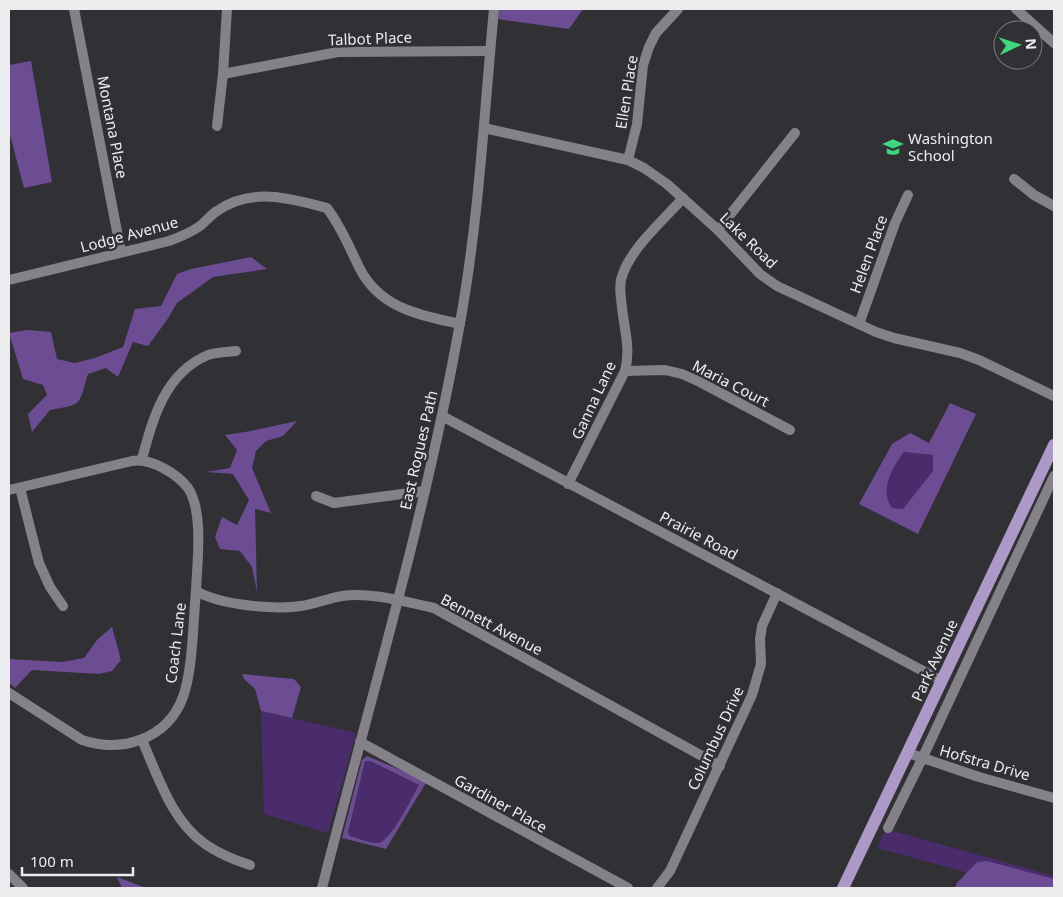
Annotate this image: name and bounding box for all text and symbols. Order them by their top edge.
north arrow [993,20,1043,70]
street label: Talbot Place [328,27,412,49]
text: N [1022,38,1041,50]
street label: Ellen Place [610,54,642,130]
street label: Montana Place [93,74,133,180]
place label: Washington School [908,128,993,165]
school or university icon: Washington School [882,136,904,158]
street label: Lake Road [716,208,782,272]
street label: Lodge Avenue [78,211,180,257]
street label: Helen Place [845,212,891,296]
street label: Maria Court [689,355,773,411]
street label: Ganna Lane [566,358,620,442]
street label: East Rogues Path [395,388,441,512]
street label: Prairie Road [656,506,742,564]
street label: Bennett Avenue [438,589,546,659]
street label: Coach Lane [160,601,190,685]
street label: Park Avenue [906,616,962,704]
street label: Columbus Drive [682,683,748,793]
street label: Hofstra Drive [937,740,1033,784]
street label: Gardiner Place [451,769,551,837]
scale bar [22,844,134,876]
text: 100 m [30,851,74,871]

